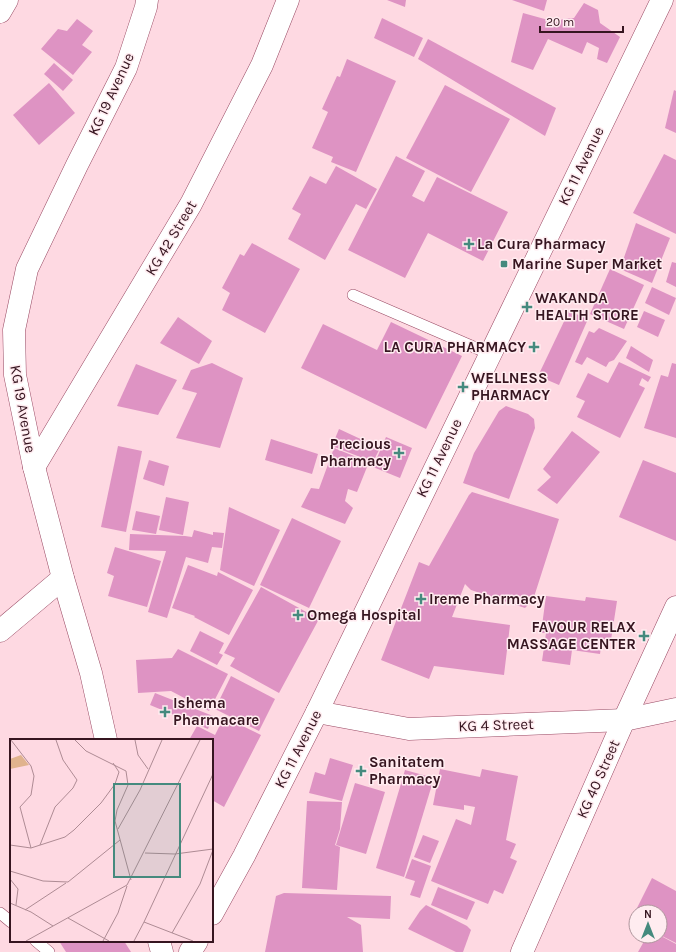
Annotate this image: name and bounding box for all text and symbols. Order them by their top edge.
scale bar [540,8,623,34]
text: 20 m [546,15,574,29]
street label: KG 19 Avenue [84,50,138,138]
street label: KG 11 Avenue [554,124,608,208]
street label: KG 42 Street [142,197,201,279]
place label: La Cura Pharmacy [477,235,606,253]
marker: La Cura Pharmacy [464,239,474,249]
place label: Marine Super Market [512,255,662,273]
marker: Marine Super Market [499,259,509,269]
place label: WAKANDA HEALTH STORE [535,289,639,324]
marker: WAKANDA HEALTH STORE [522,302,532,312]
place label: LA CURA PHARMACY [384,338,526,356]
marker: LA CURA PHARMACY [529,342,539,352]
street label: KG 19 Avenue [6,364,40,454]
place label: WELLNESS PHARMACY [471,369,550,404]
marker: WELLNESS PHARMACY [458,382,468,392]
street label: KG 11 Avenue [412,416,466,500]
place label: Precious Pharmacy [320,435,391,470]
marker: Precious Pharmacy [394,448,404,458]
place label: Ireme Pharmacy [429,590,545,608]
marker: Ireme Pharmacy [416,594,426,604]
place label: Omega Hospital [307,606,421,624]
marker: Omega Hospital [292,609,304,621]
place label: FAVOUR RELAX MASSAGE CENTER [507,618,636,653]
marker: FAVOUR RELAX MASSAGE CENTER [639,631,649,641]
place label: Ishema Pharmacare [173,694,259,729]
marker: Ishema Pharmacare [160,707,170,717]
street label: KG 11 Avenue [271,707,325,791]
street label: KG 4 Street [458,715,534,735]
street label: KG 40 Street [573,736,624,821]
inset map [10,739,213,942]
place label: Sanitatem Pharmacy [369,753,444,788]
marker: Sanitatem Pharmacy [356,766,366,776]
north arrow [628,904,668,944]
text: N [644,908,652,921]

